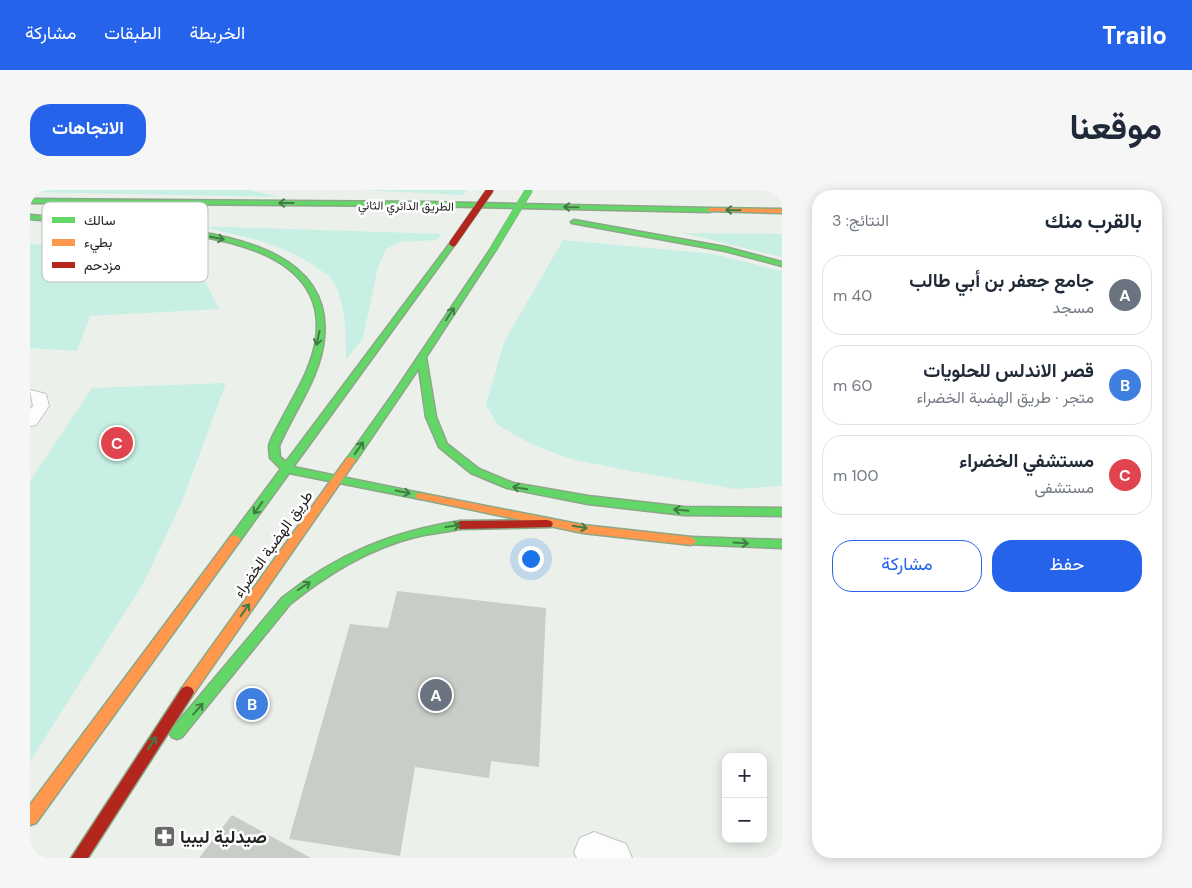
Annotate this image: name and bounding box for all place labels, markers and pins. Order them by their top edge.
pin: C [101,424,133,462]
pin: A [420,676,452,714]
pin: B [236,685,268,723]
pharmacy icon: صيدلية ليبيا [152,825,176,849]
place label: صيدلية ليبيا [180,825,267,849]

